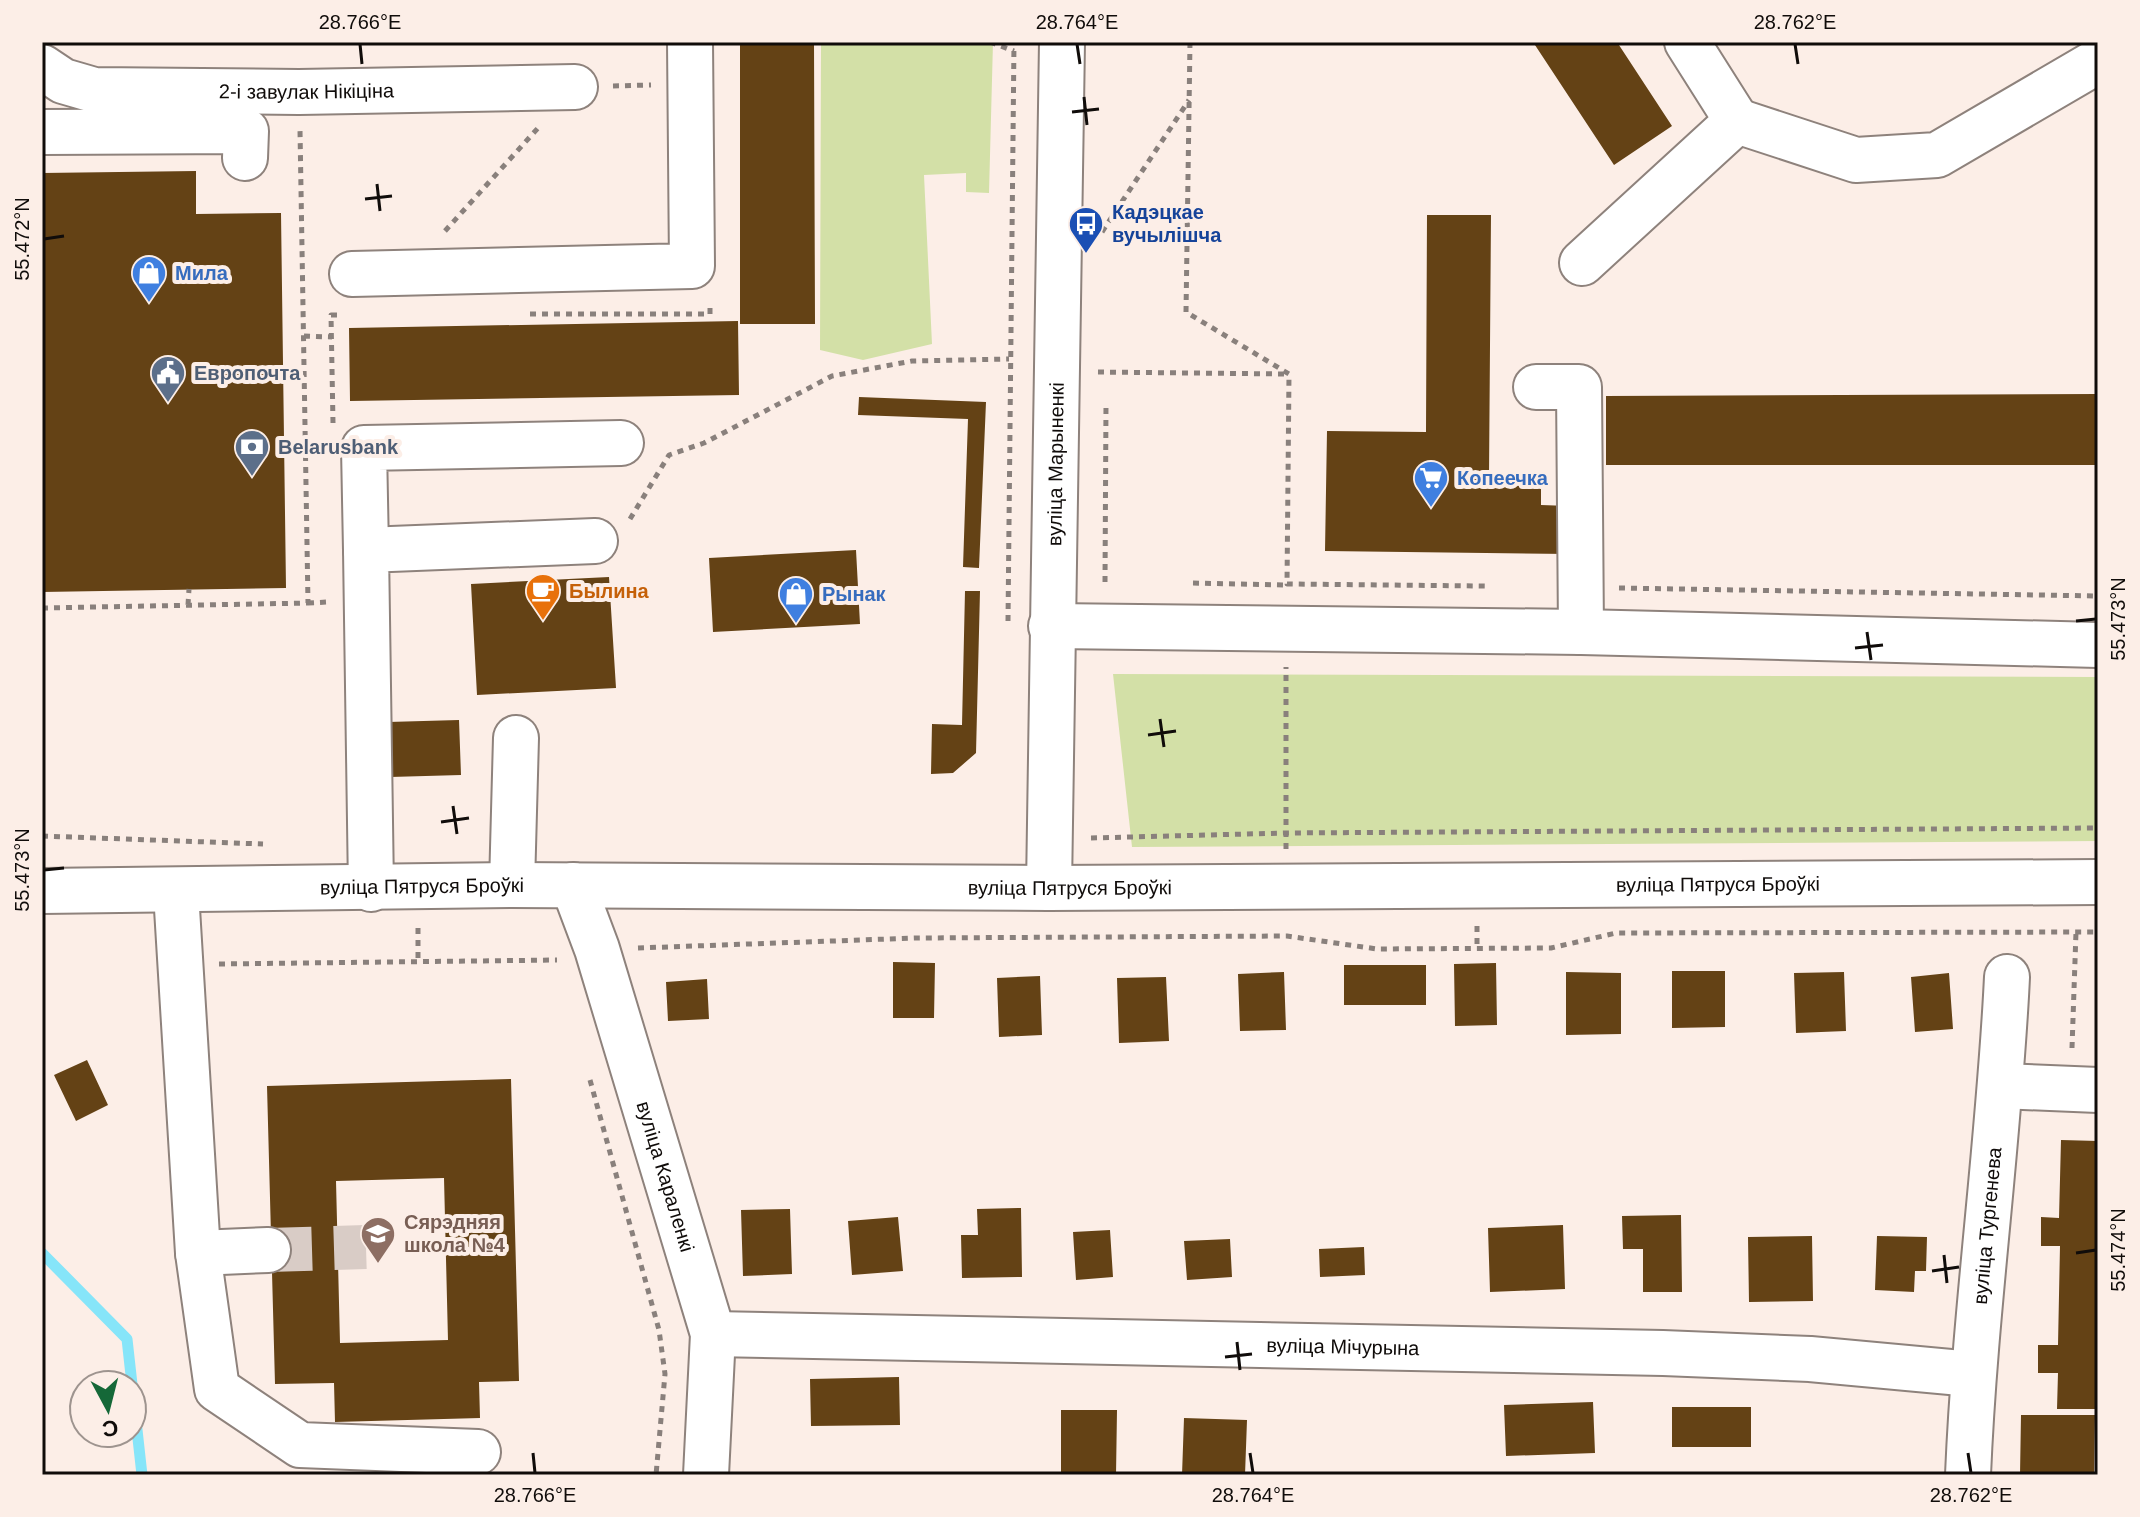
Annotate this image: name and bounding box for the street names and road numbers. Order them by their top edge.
street label: 2-і завулак Нікіціна [219,79,395,103]
street label: вуліца Марыненкі [1043,382,1068,546]
street label: вуліца Пятруся Броўкі [1616,873,1820,896]
street label: вуліца Пятруся Броўкі [320,874,524,898]
street label: вуліца Пятруся Броўкі [968,876,1172,899]
street label: вуліца Караленкі [633,1099,699,1254]
street label: вуліца Тургенева [1969,1145,2006,1305]
street label: вуліца Мічурына [1266,1334,1420,1359]

